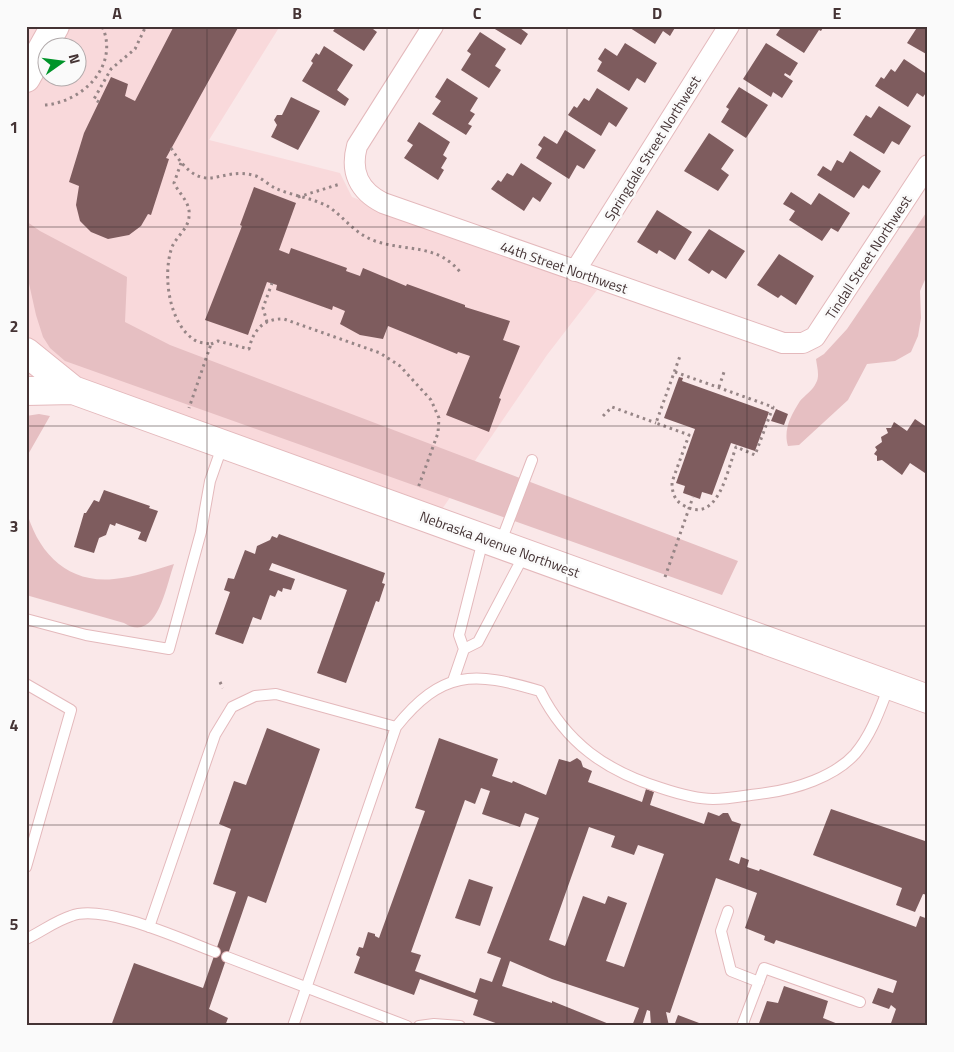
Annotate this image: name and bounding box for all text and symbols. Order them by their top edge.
text: A [112,1,122,25]
text: B [292,1,302,25]
text: C [473,1,482,25]
text: D [652,1,662,25]
text: E [833,1,842,25]
north arrow [38,38,88,88]
text: N [64,51,86,66]
street label: Springdale Street Northwest [599,71,705,225]
text: 1 [10,115,18,139]
street label: Tindall Street Northwest [820,191,916,323]
street label: 44th Street Northwest [497,235,631,299]
text: 2 [10,314,18,338]
street label: Nebraska Avenue Northwest [417,505,583,583]
text: 3 [10,514,18,538]
text: 4 [10,713,19,737]
text: 5 [10,912,19,936]

